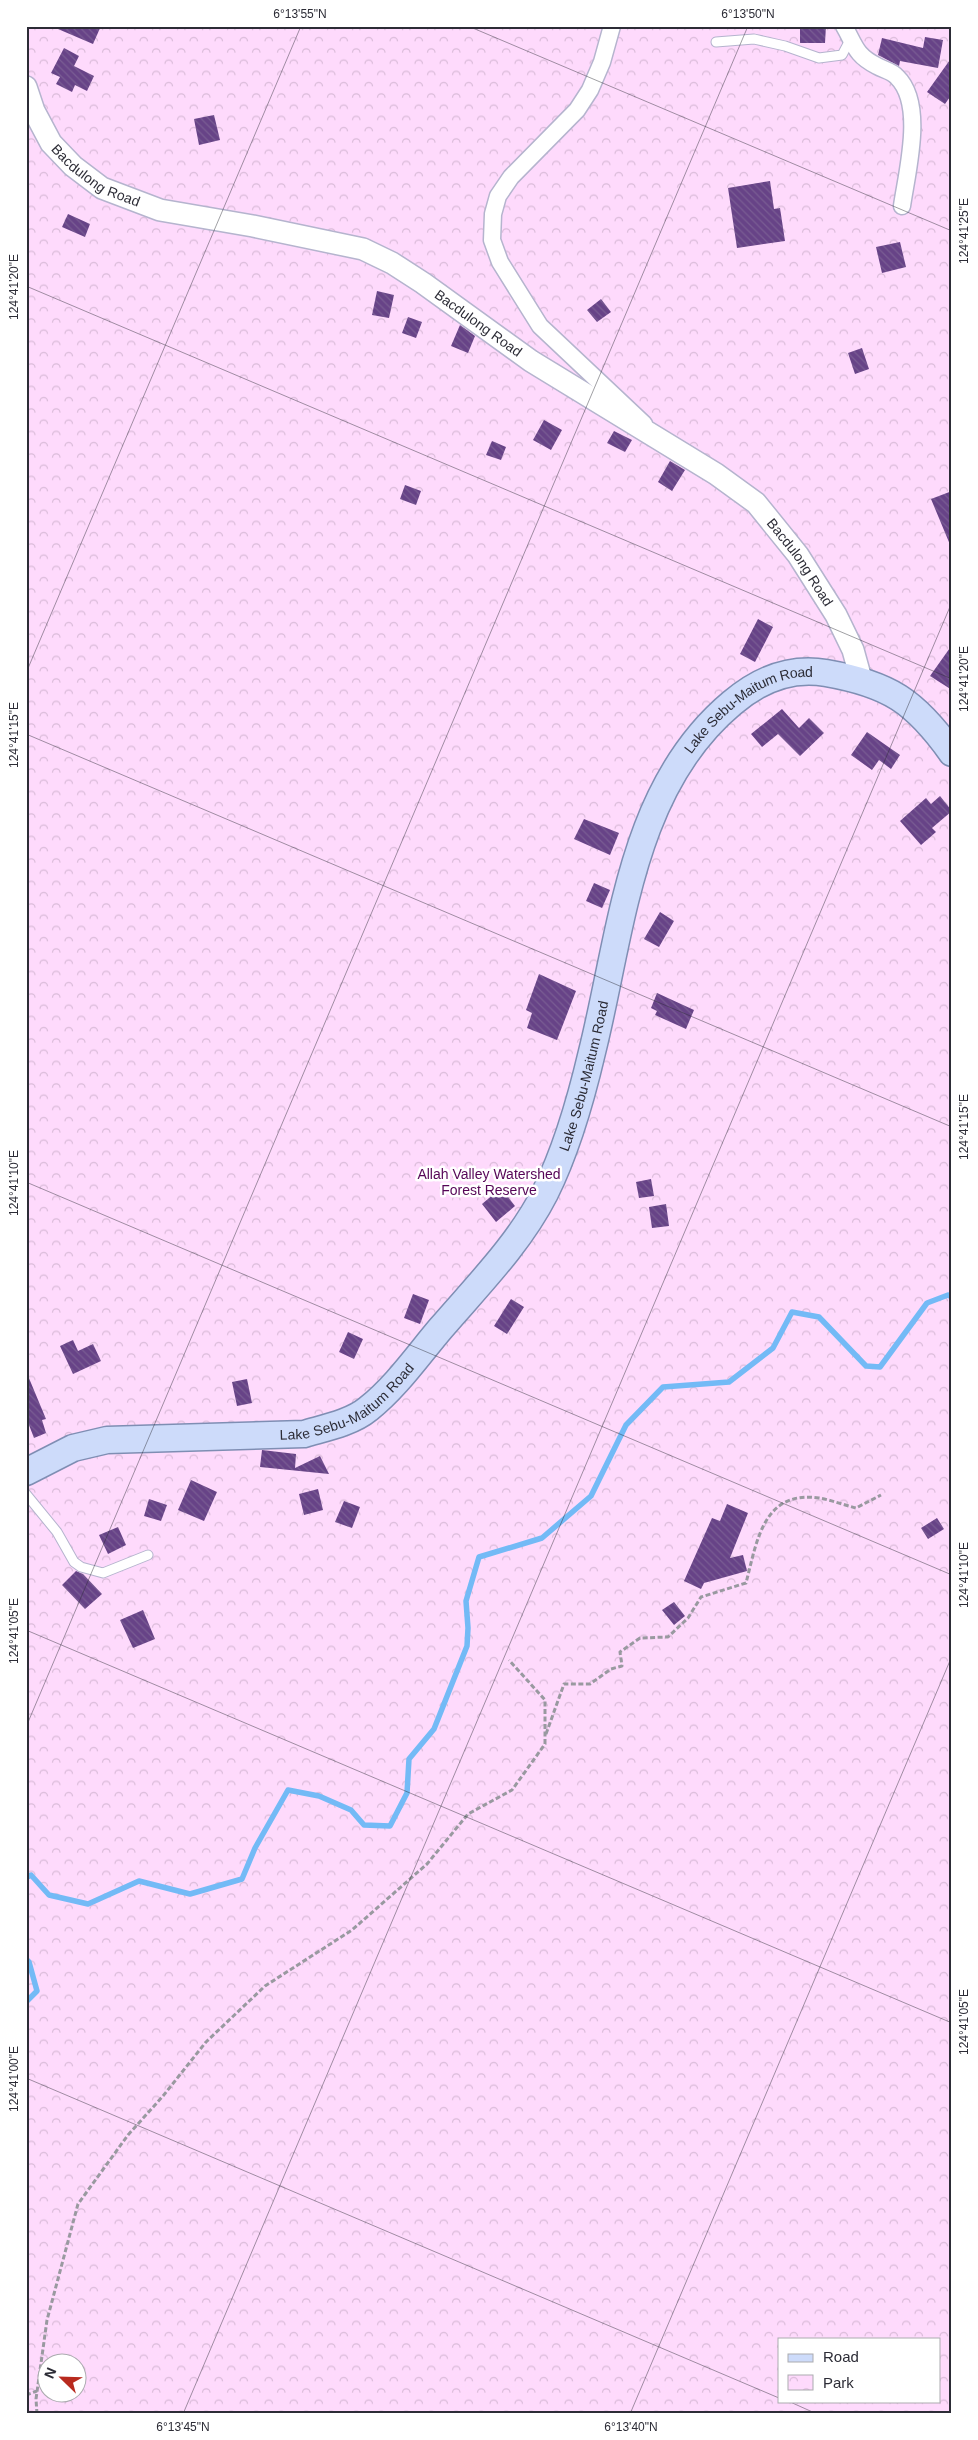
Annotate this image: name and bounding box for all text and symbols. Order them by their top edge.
text: 6°13'55"N [273,7,327,21]
text: 6°13'50"N [721,7,775,21]
street label: Bacdulong Road [48,141,142,210]
text: 124°41'25"E [957,198,971,264]
text: 124°41'20"E [7,254,21,320]
street label: Bacdulong Road [432,286,525,360]
street label: Bacdulong Road [764,515,836,609]
text: 124°41'20"E [957,646,971,712]
street label: Lake Sebu-Maitum Road [681,664,813,756]
text: 124°41'15"E [7,702,21,768]
street label: Lake Sebu-Maitum Road [556,999,611,1153]
text: 124°41'15"E [957,1094,971,1160]
text: 124°41'10"E [7,1150,21,1216]
park label: Allah Valley Watershed Forest Reserve [417,1166,561,1198]
street label: Lake Sebu-Maitum Road [279,1360,417,1443]
text: 124°41'10"E [957,1542,971,1608]
text: 124°41'05"E [7,1598,21,1664]
text: 124°41'05"E [957,1989,971,2055]
text: 124°41'00"E [7,2046,21,2112]
legend [778,2338,940,2402]
text: Road [823,2348,859,2365]
north arrow [38,2352,88,2402]
text: N [41,2365,59,2381]
text: Park [823,2374,854,2391]
text: 6°13'45"N [156,2420,210,2434]
text: 6°13'40"N [604,2420,658,2434]

